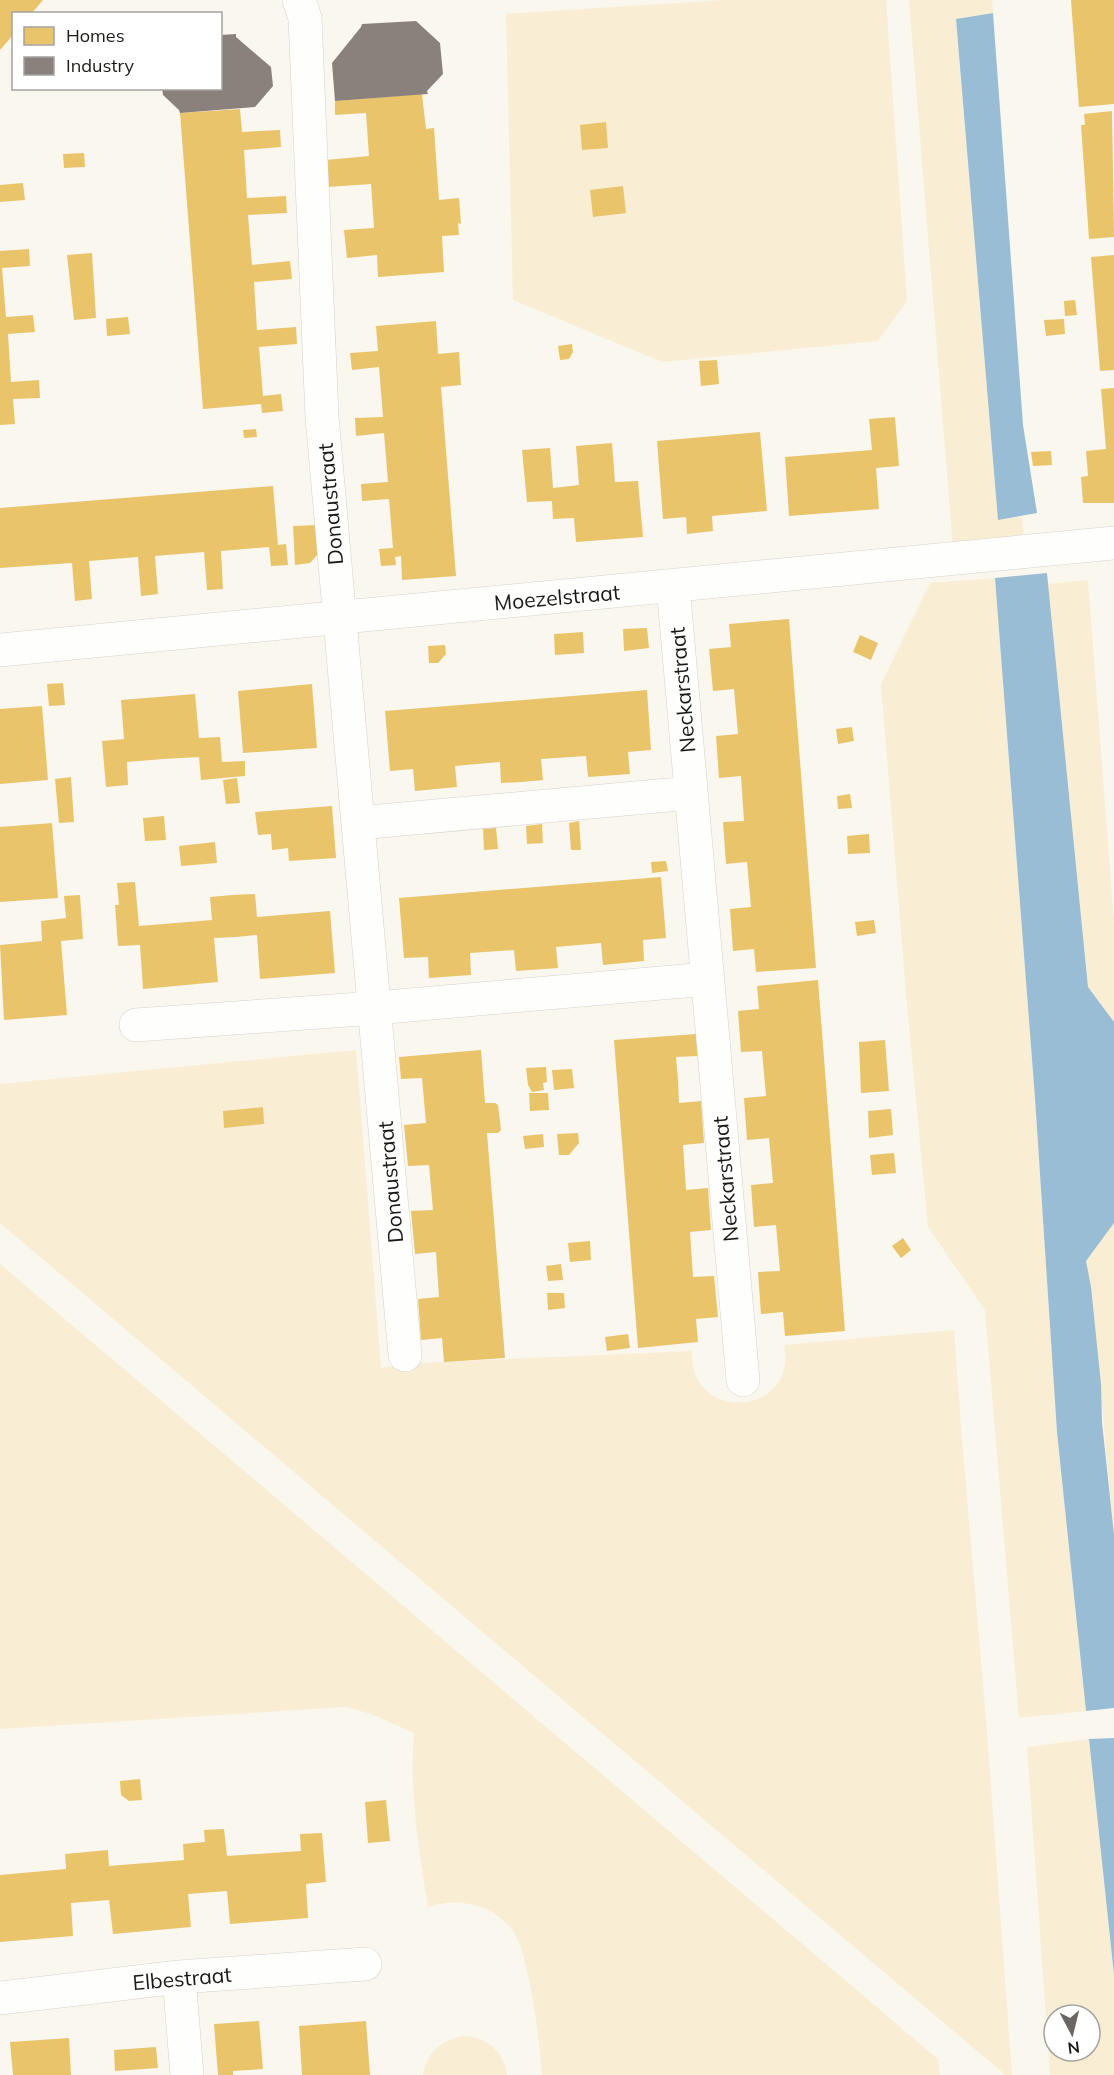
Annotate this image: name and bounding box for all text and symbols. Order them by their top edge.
legend [12,12,222,90]
text: Homes [66,24,125,47]
text: Industry [66,54,135,77]
street label: Donaustraat [312,442,348,566]
street label: Moezelstraat [493,579,621,615]
street label: Neckarstraat [664,626,700,754]
street label: Neckarstraat [707,1115,743,1243]
street label: Donaustraat [372,1120,408,1244]
street label: Elbestraat [132,1961,232,1995]
north arrow [1042,2003,1102,2063]
text: N [1067,2037,1081,2059]

